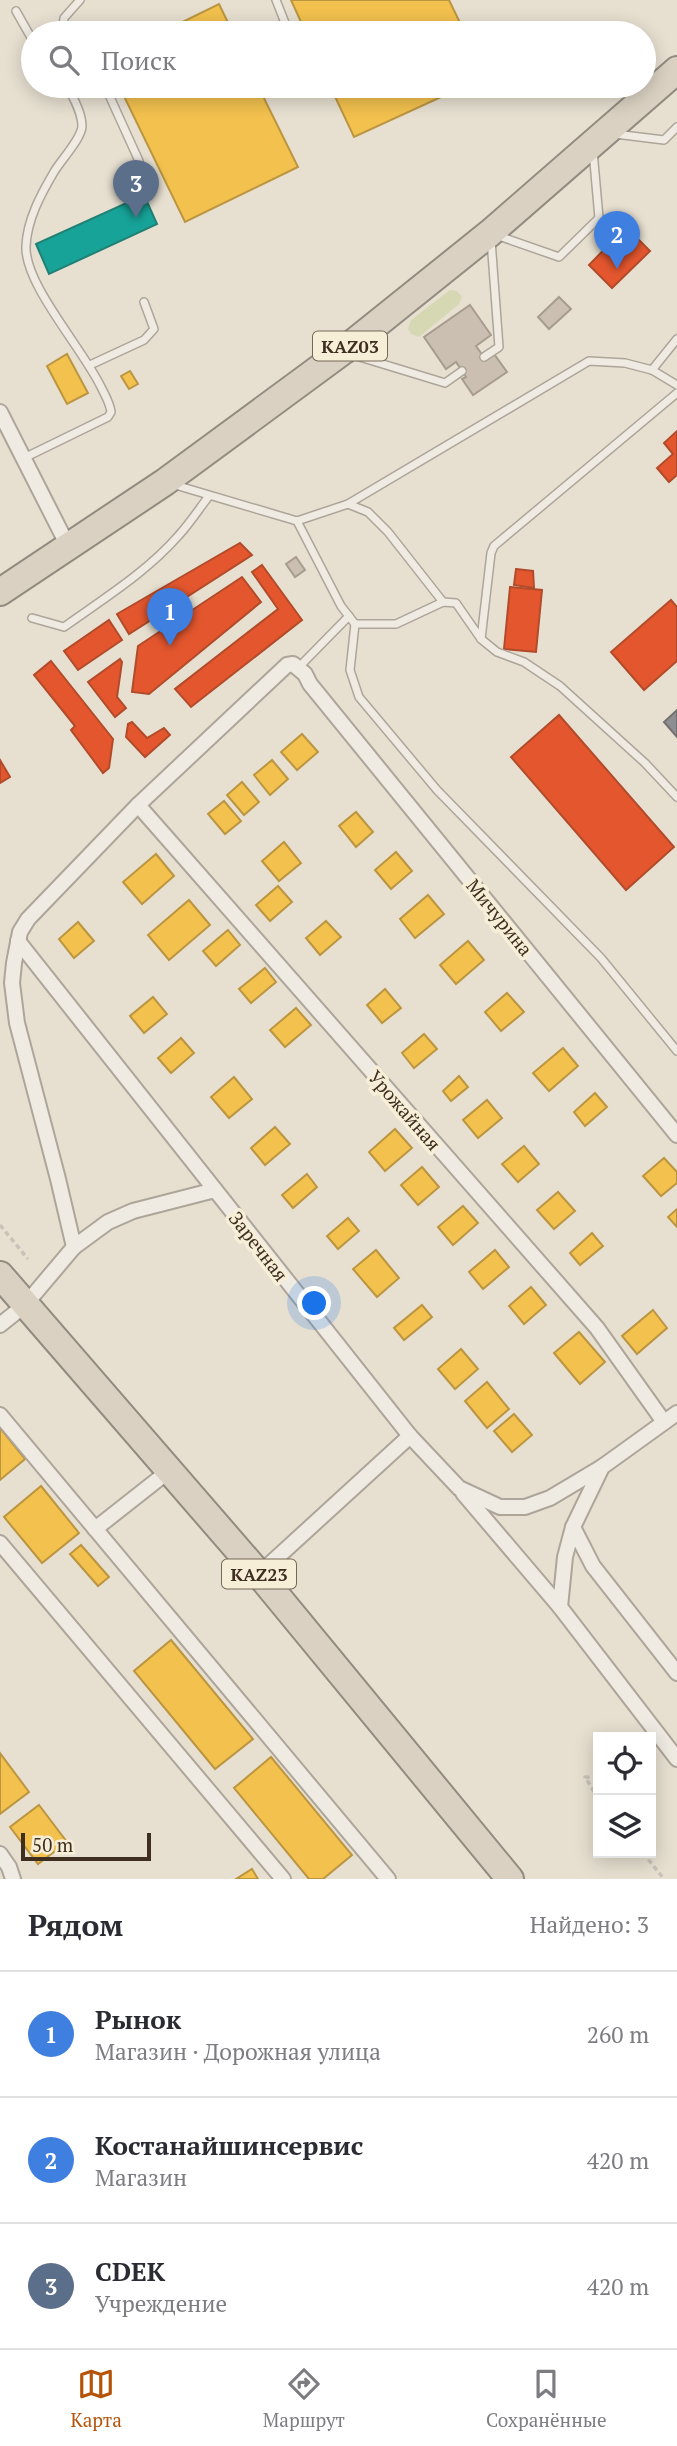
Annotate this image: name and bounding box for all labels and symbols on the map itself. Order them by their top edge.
pin: 3 [113,160,159,218]
pin: 2 [594,211,640,269]
road number: KАZ03 [313,332,387,360]
pin: 1 [147,588,193,646]
street label: Мичурина [461,873,539,961]
street label: Урожайная [363,1065,447,1155]
street label: Заречная [224,1206,294,1286]
your location [297,1286,331,1320]
road number: KAZ23 [222,1560,296,1588]
scale bar [21,1830,150,1862]

